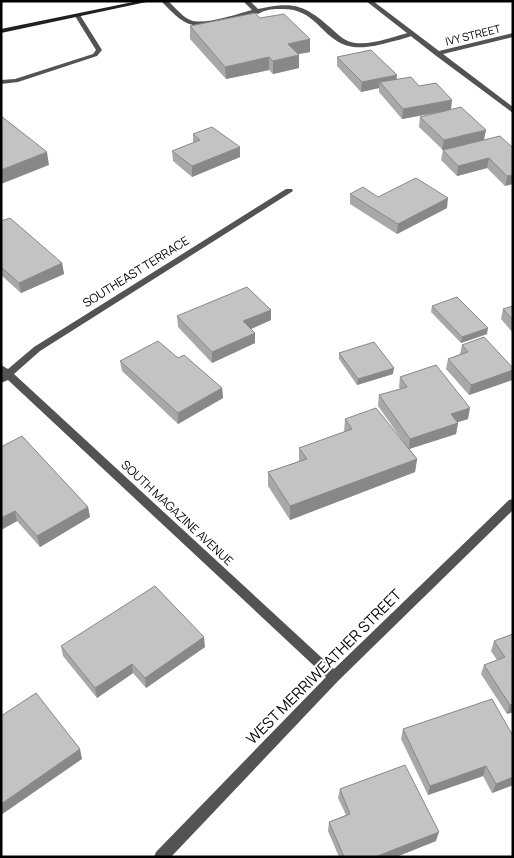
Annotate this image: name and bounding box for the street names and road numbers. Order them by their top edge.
street label: IVY STREET [444,20,503,49]
street label: SOUTHEAST TERRACE [79,232,192,311]
street label: SOUTH MAGAZINE AVENUE [118,456,237,569]
street label: WEST MERRIWEATHER STREET [241,584,406,749]

